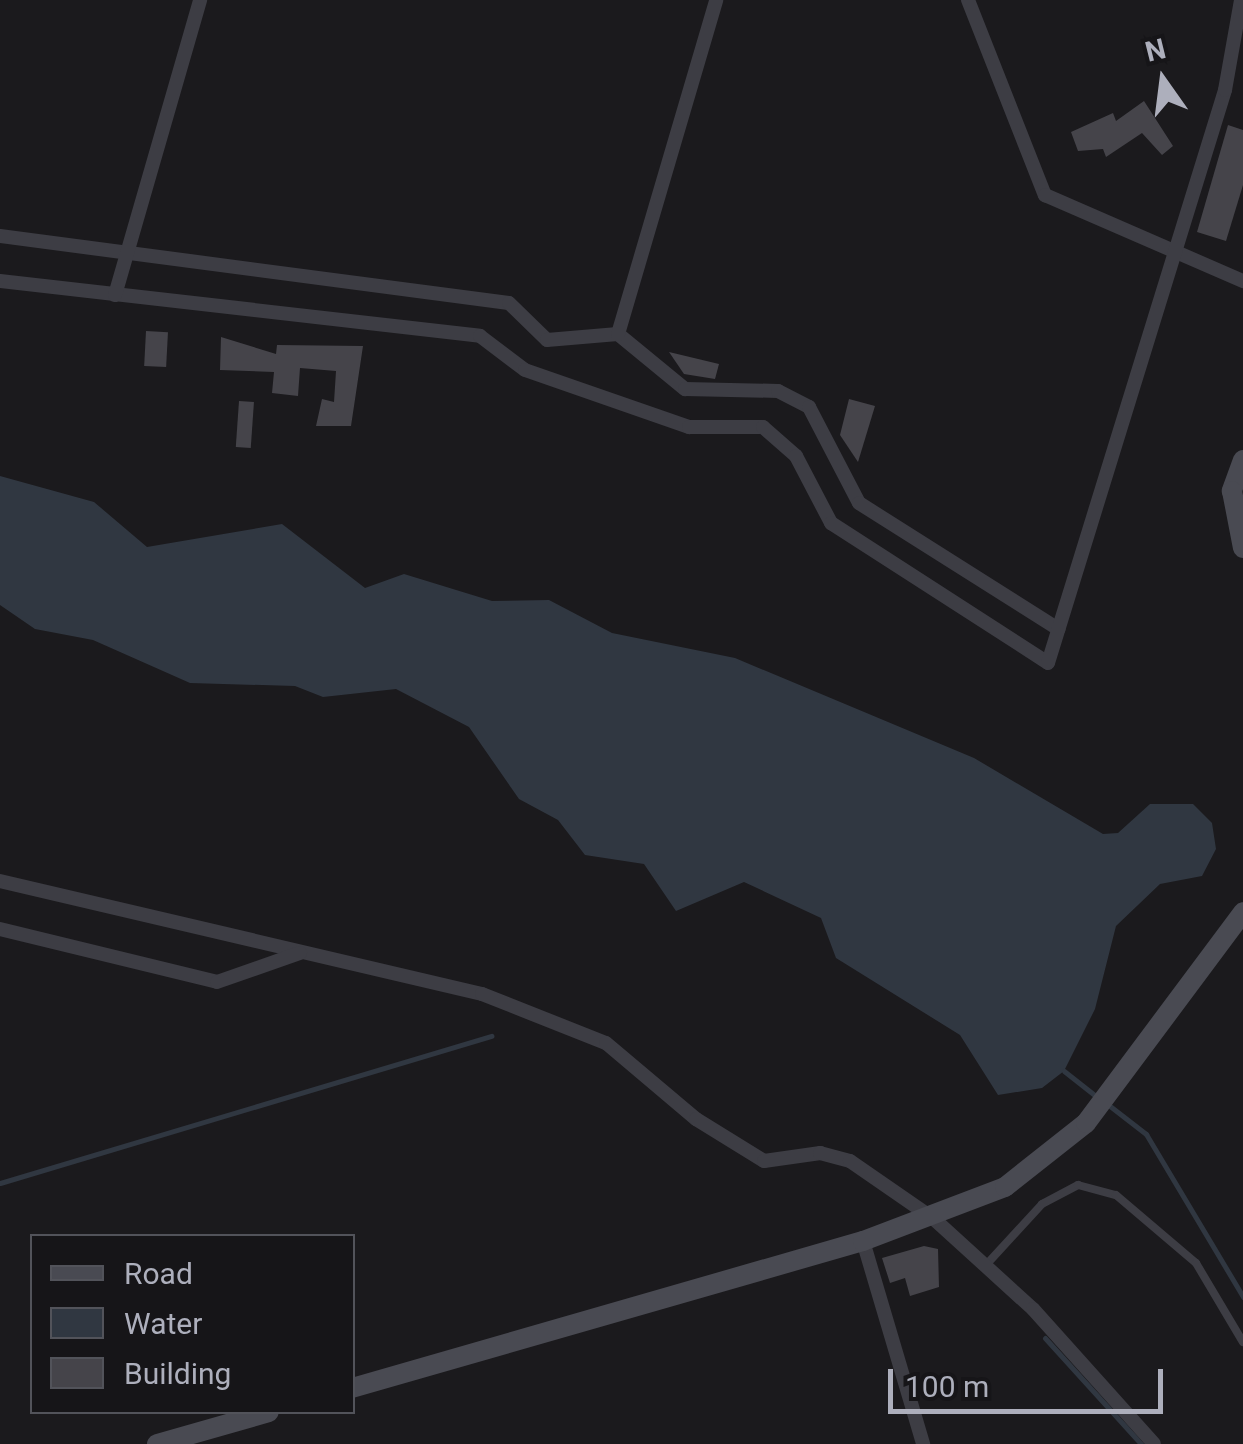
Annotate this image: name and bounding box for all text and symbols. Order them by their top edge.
north arrow [1113,30,1213,130]
text: N [1142,32,1169,69]
legend [30,1234,355,1414]
text: Road [124,1256,193,1291]
text: Water [124,1306,202,1341]
scale bar [893,1349,1168,1411]
text: Building [124,1356,231,1391]
text: 100 m [905,1369,989,1404]

